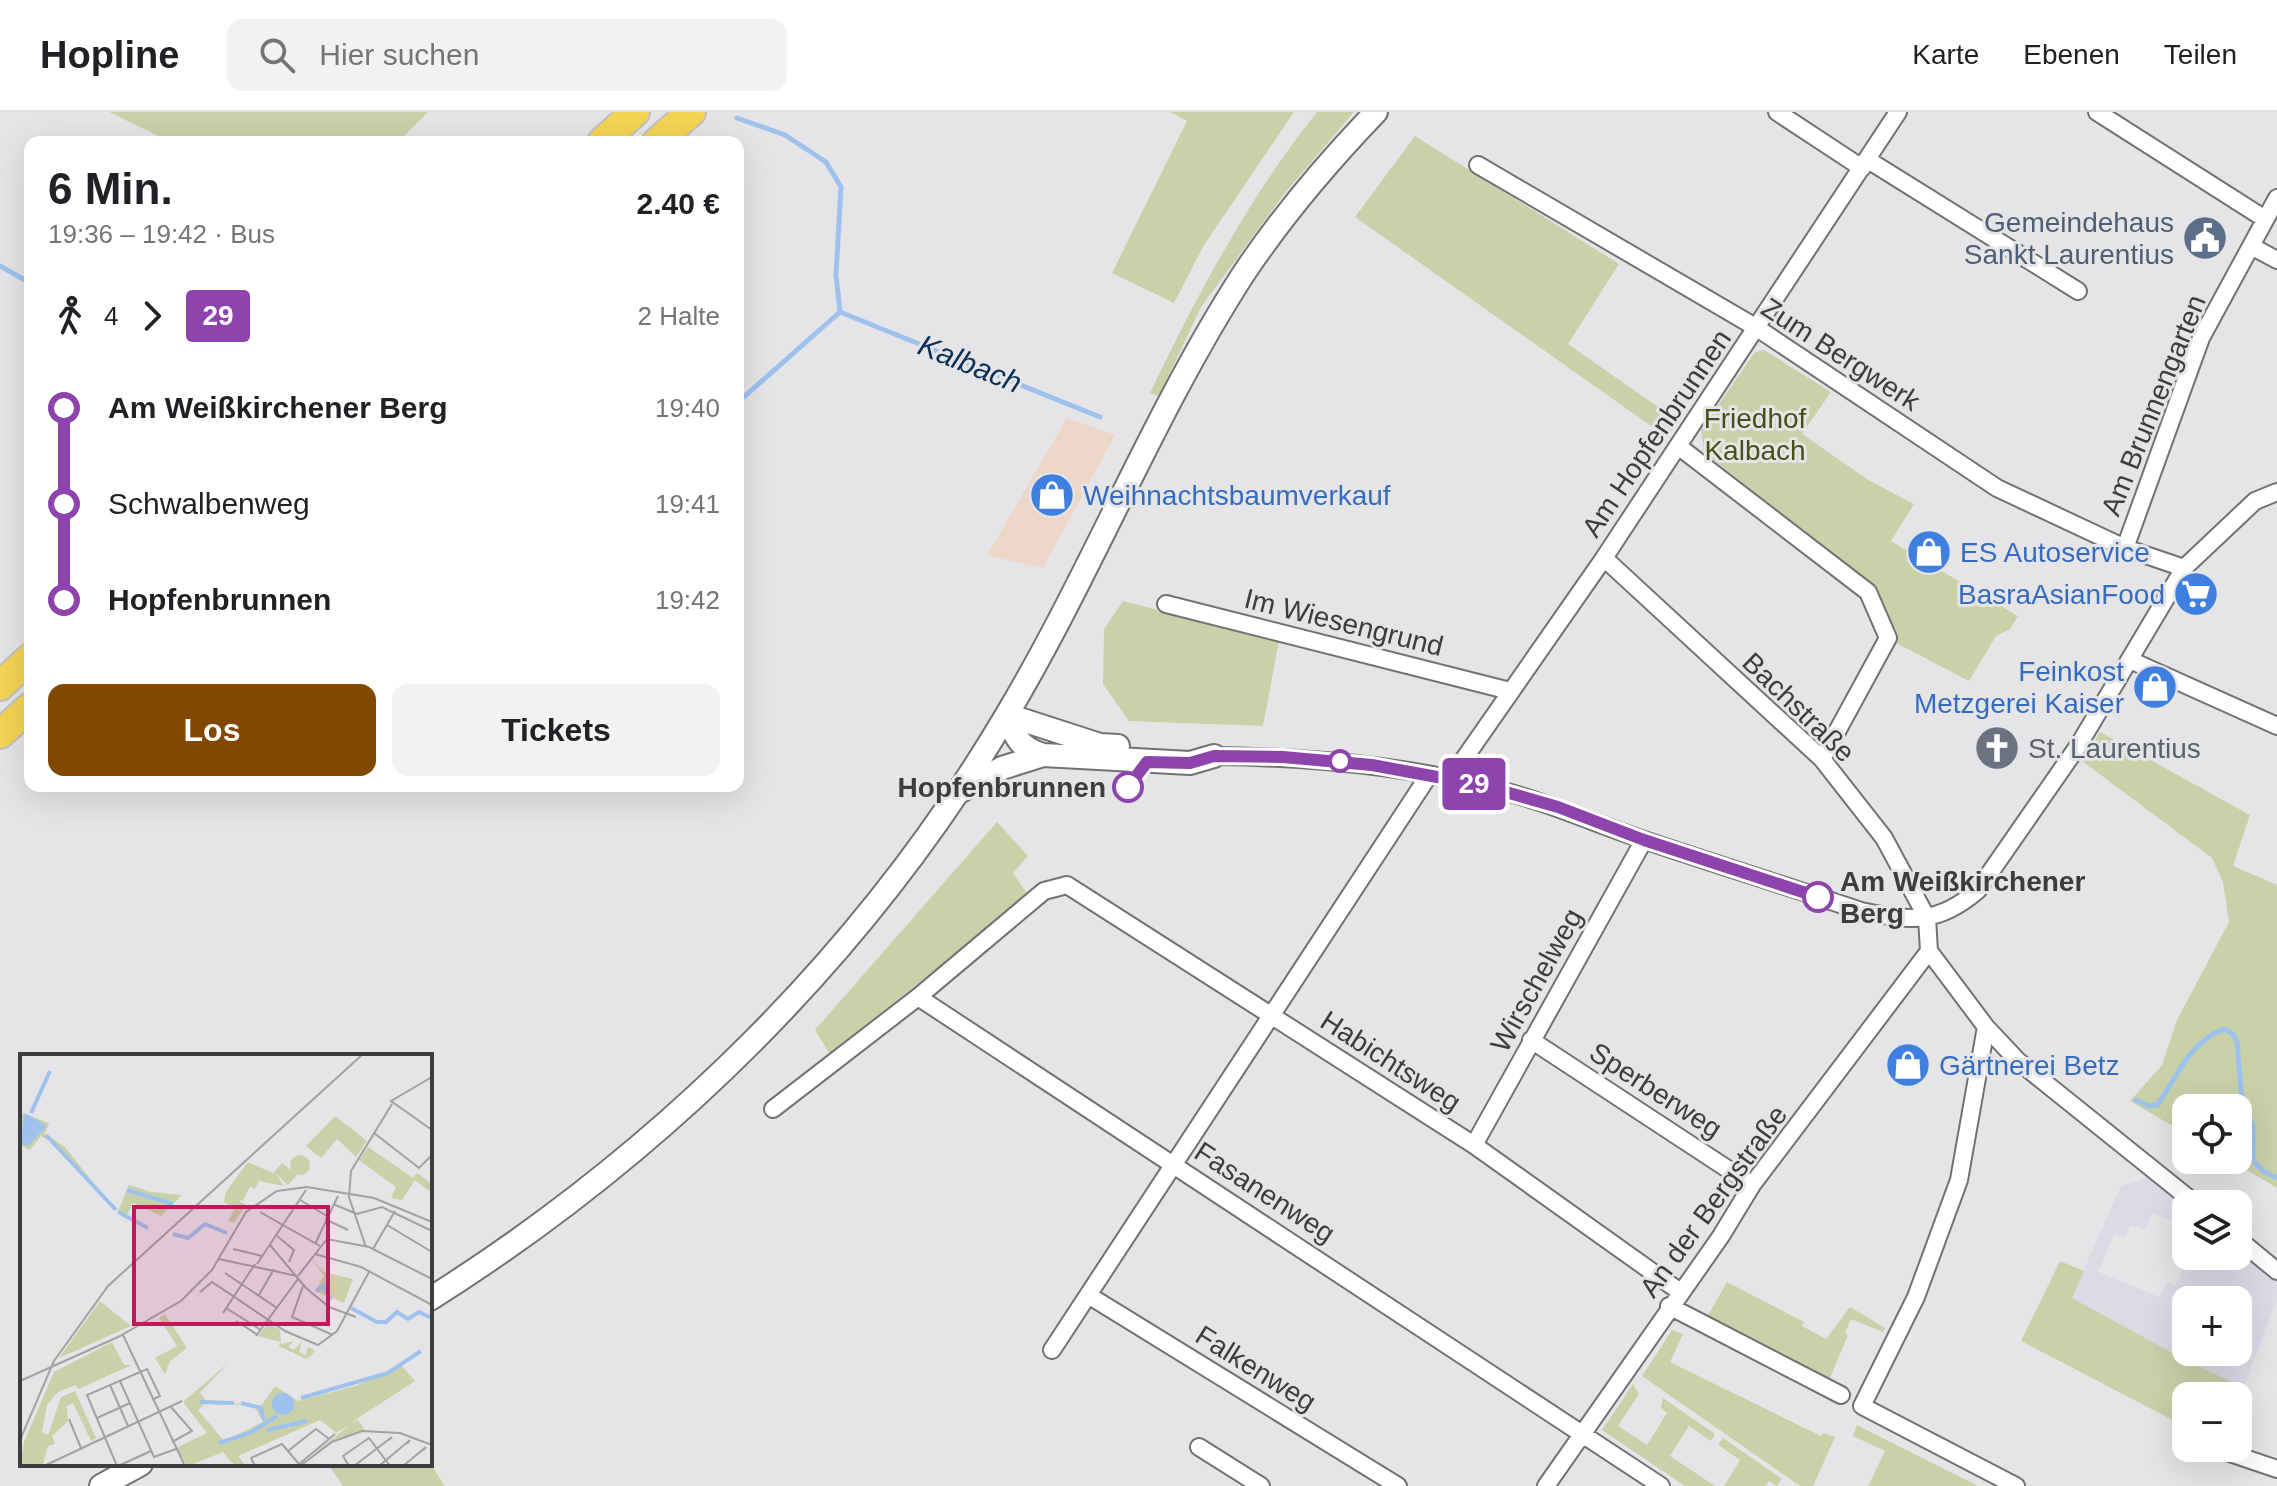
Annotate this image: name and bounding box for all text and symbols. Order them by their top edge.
search box [227,19,787,91]
icon: search [255,33,299,77]
text: Hopline [40,34,179,76]
text: Hier suchen [319,38,479,71]
text: Karte [1912,39,1979,70]
text: Ebenen [2023,39,2120,70]
text: Teilen [2164,39,2237,70]
text: 6 Min. [48,164,173,213]
text: 2.40 € [637,187,720,220]
place label: Gemeindehaus Sankt Laurentius [1964,207,2174,270]
public building icon: Gemeindehaus Sankt Laurentius [2181,214,2229,262]
text: 19:36 – 19:42 · Bus [48,219,275,249]
street label: Am Brunnengarten [2095,290,2212,520]
street label: Zum Bergwerk [1756,292,1926,418]
icon: walk [48,294,92,338]
icon: forward [130,294,174,338]
text: 29 [202,300,234,331]
text: 4 [104,301,118,331]
text: 2 Halte [638,301,720,331]
street label: Am Hopfenbrunnen [1576,324,1737,543]
water label: Kalbach [914,328,1027,399]
text: Am Weißkirchener Berg [108,391,448,424]
text: 19:40 [655,393,720,423]
park label: Friedhof Kalbach [1704,403,1807,466]
shop icon: Weihnachtsbaumverkauf [1028,471,1076,519]
place label: Weihnachtsbaumverkauf [1083,480,1391,511]
text: Schwalbenweg [108,487,310,520]
text: 19:41 [655,489,720,519]
shop icon: ES Autoservice [1905,528,1953,576]
place label: ES Autoservice [1960,537,2150,568]
supermarket icon: BasraAsianFood [2172,570,2220,618]
place label: BasraAsianFood [1958,579,2165,610]
text: Hopfenbrunnen [108,583,331,616]
street label: Im Wiesengrund [1241,583,1447,662]
text: 19:42 [655,585,720,615]
street label: Bachstraße [1736,646,1861,768]
place label: Feinkost Metzgerei Kaiser [1914,656,2124,719]
shop icon: Feinkost Metzgerei Kaiser [2131,663,2179,711]
button: Los [48,684,376,776]
button: Tickets [392,684,720,776]
church icon: St. Laurentius [1973,724,2021,772]
place label: St. Laurentius [2028,733,2201,764]
unlabelled marker [1329,750,1351,772]
line badge: 29 [1438,758,1510,810]
text: 29 [1458,768,1490,799]
place label: Hopfenbrunnen [898,772,1106,803]
marker: Hopfenbrunnen [1113,772,1143,802]
place label: Am Weißkirchener Berg [1840,866,2085,929]
marker: Am Weißkirchener Berg [1803,882,1833,912]
street label: Wirschelweg [1484,903,1588,1057]
street label: Habichtsweg [1315,1005,1466,1118]
street label: Sperberweg [1584,1036,1727,1145]
shop icon: Gärtnerei Betz [1884,1041,1932,1089]
place label: Gärtnerei Betz [1939,1050,2120,1081]
inset map [20,1054,432,1466]
map controls [2172,1094,2252,1462]
button: locate [2172,1094,2252,1174]
street label: An der Bergstraße [1634,1100,1793,1303]
street label: Fasanenweg [1189,1136,1340,1249]
button: layers [2172,1190,2252,1270]
button: + [2172,1286,2252,1366]
street label: Falkenweg [1190,1319,1321,1417]
button: − [2172,1382,2252,1462]

